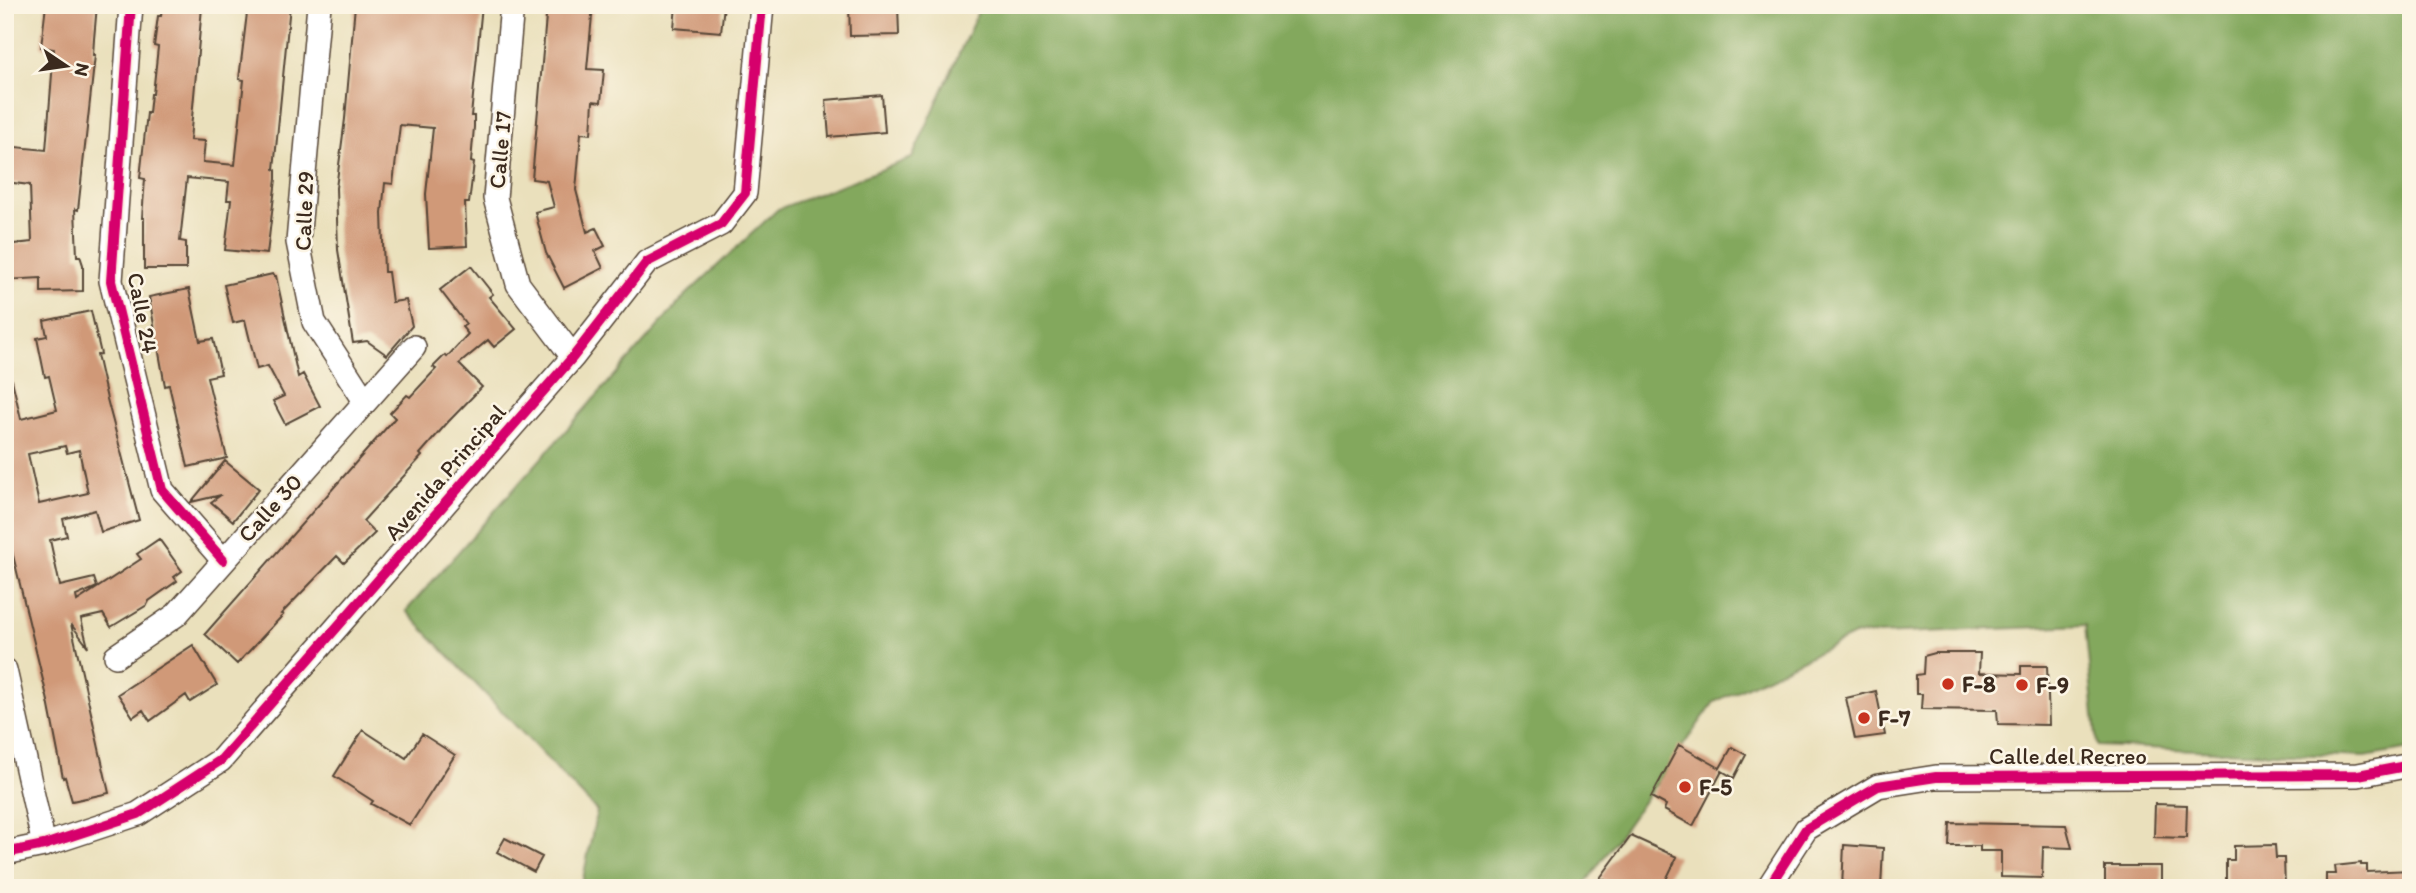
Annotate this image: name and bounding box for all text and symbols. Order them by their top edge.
north arrow [32,32,102,102]
text: N [69,61,95,79]
street label: Calle 17 [483,110,517,190]
street label: Calle 29 [289,171,319,251]
street label: Calle 24 [121,270,165,356]
street label: Avenida Principal [378,398,512,546]
street label: Calle 30 [232,468,308,548]
place label: F-8 [1962,670,1996,698]
place label: F-9 [2036,671,2069,699]
marker: F-8 [1940,676,1956,692]
marker: F-9 [2014,677,2030,693]
place label: F-7 [1878,704,1911,732]
marker: F-7 [1856,710,1872,726]
street label: Calle del Recreo [1989,742,2147,770]
place label: F-5 [1699,773,1732,801]
marker: F-5 [1677,779,1693,795]

